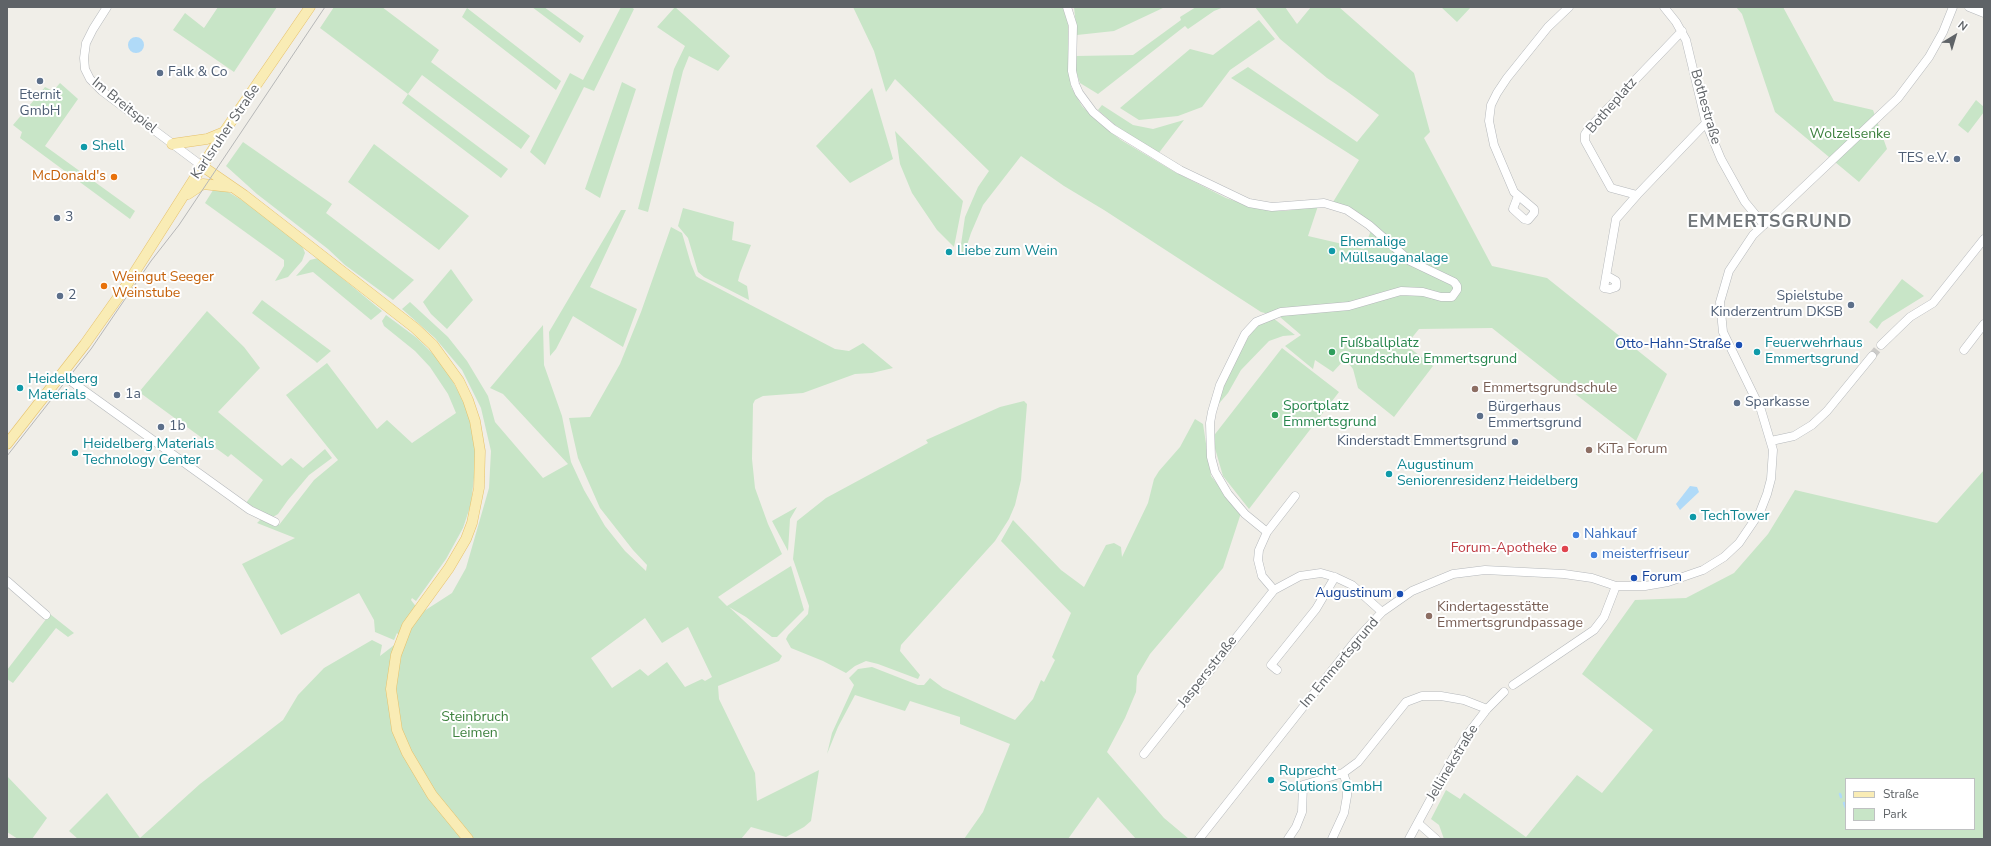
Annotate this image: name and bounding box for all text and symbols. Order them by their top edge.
north arrow [1935,16,1975,56]
text: N [1955,18,1971,35]
place label: Falk & Co [168,65,228,81]
street label: Bothestraße [1686,67,1724,147]
marker: Falk & Co [155,68,165,78]
street label: Im Breitspiel [88,75,160,137]
street label: Botheplatz [1583,75,1641,137]
marker: Eternit GmbH [35,76,45,86]
street label: Karlsruher Straße [188,81,264,183]
place label: Eternit GmbH [19,88,61,120]
park label: Wolzelsenke [1810,127,1890,143]
place label: Shell [92,139,124,155]
marker: Shell [79,142,89,152]
place label: TES e.V. [1898,151,1949,167]
marker: TES e.V. [1952,154,1962,164]
place label: McDonald's [32,169,106,185]
marker: McDonald's [109,172,119,182]
place label: 3 [65,210,73,226]
district label: EMMERTSGRUND [1688,212,1852,234]
marker: 3 [52,213,62,223]
place label: Ehemalige Müllsauganalage [1340,235,1448,268]
place label: Liebe zum Wein [957,244,1058,260]
marker: Ehemalige Müllsauganalage [1327,246,1337,256]
marker: Liebe zum Wein [944,247,954,257]
place label: Weingut Seeger Weinstube [112,270,214,302]
marker: Weingut Seeger Weinstube [99,281,109,291]
place label: 2 [68,288,76,304]
place label: Spielstube Kinderzentrum DKSB [1710,289,1843,322]
marker: 2 [55,291,65,301]
marker: Spielstube Kinderzentrum DKSB [1846,300,1856,310]
place label: Fußballplatz Grundschule Emmertsgrund [1340,336,1517,368]
place label: Feuerwehrhaus Emmertsgrund [1765,336,1863,368]
place label: Otto-Hahn-Straße [1615,337,1731,353]
marker: Otto-Hahn-Straße [1734,340,1744,350]
marker: Fußballplatz Grundschule Emmertsgrund [1327,347,1337,357]
marker: Feuerwehrhaus Emmertsgrund [1752,347,1762,357]
place label: Heidelberg Materials [28,372,98,404]
place label: Emmertsgrundschule [1483,381,1617,397]
marker: Heidelberg Materials [15,383,25,393]
marker: Emmertsgrundschule [1470,384,1480,394]
place label: 1a [125,387,141,403]
marker: 1a [112,390,122,400]
place label: Sparkasse [1745,395,1809,411]
marker: Sparkasse [1732,398,1742,408]
place label: Sportplatz Emmertsgrund [1283,399,1377,432]
place label: Bürgerhaus Emmertsgrund [1488,400,1582,432]
marker: Sportplatz Emmertsgrund [1270,410,1280,420]
marker: Bürgerhaus Emmertsgrund [1475,411,1485,421]
place label: 1b [169,419,186,435]
marker: 1b [156,422,166,432]
place label: Kinderstadt Emmertsgrund [1337,434,1507,450]
place label: Heidelberg Materials Technology Center [83,437,215,470]
marker: Kinderstadt Emmertsgrund [1510,437,1520,447]
place label: KiTa Forum [1597,442,1667,458]
marker: KiTa Forum [1584,445,1594,455]
marker: Heidelberg Materials Technology Center [70,448,80,458]
place label: Augustinum Seniorenresidenz Heidelberg [1397,458,1578,490]
marker: Augustinum Seniorenresidenz Heidelberg [1384,469,1394,479]
place label: TechTower [1701,509,1769,525]
marker: TechTower [1688,512,1698,522]
place label: Nahkauf [1584,527,1637,543]
marker: Nahkauf [1571,530,1581,540]
place label: Forum-Apotheke [1451,541,1557,557]
marker: Forum-Apotheke [1560,544,1570,554]
place label: meisterfriseur [1602,547,1689,563]
marker: meisterfriseur [1589,550,1599,560]
place label: Forum [1642,570,1682,586]
marker: Forum [1629,573,1639,583]
place label: Augustinum [1315,586,1392,602]
marker: Augustinum [1395,589,1405,599]
place label: Kindertagesstätte Emmertsgrundpassage [1437,600,1583,632]
marker: Kindertagesstätte Emmertsgrundpassage [1424,611,1434,621]
street label: Im Emmertsgrund [1297,614,1383,712]
street label: Jaspersstraße [1175,633,1241,711]
park label: Steinbruch Leimen [441,710,509,742]
street label: Jellinekstraße [1424,722,1482,804]
place label: Ruprecht Solutions GmbH [1279,764,1383,796]
marker: Ruprecht Solutions GmbH [1266,775,1276,785]
legend [1845,778,1975,830]
text: Straße [1883,786,1919,802]
text: Park [1883,806,1907,822]

